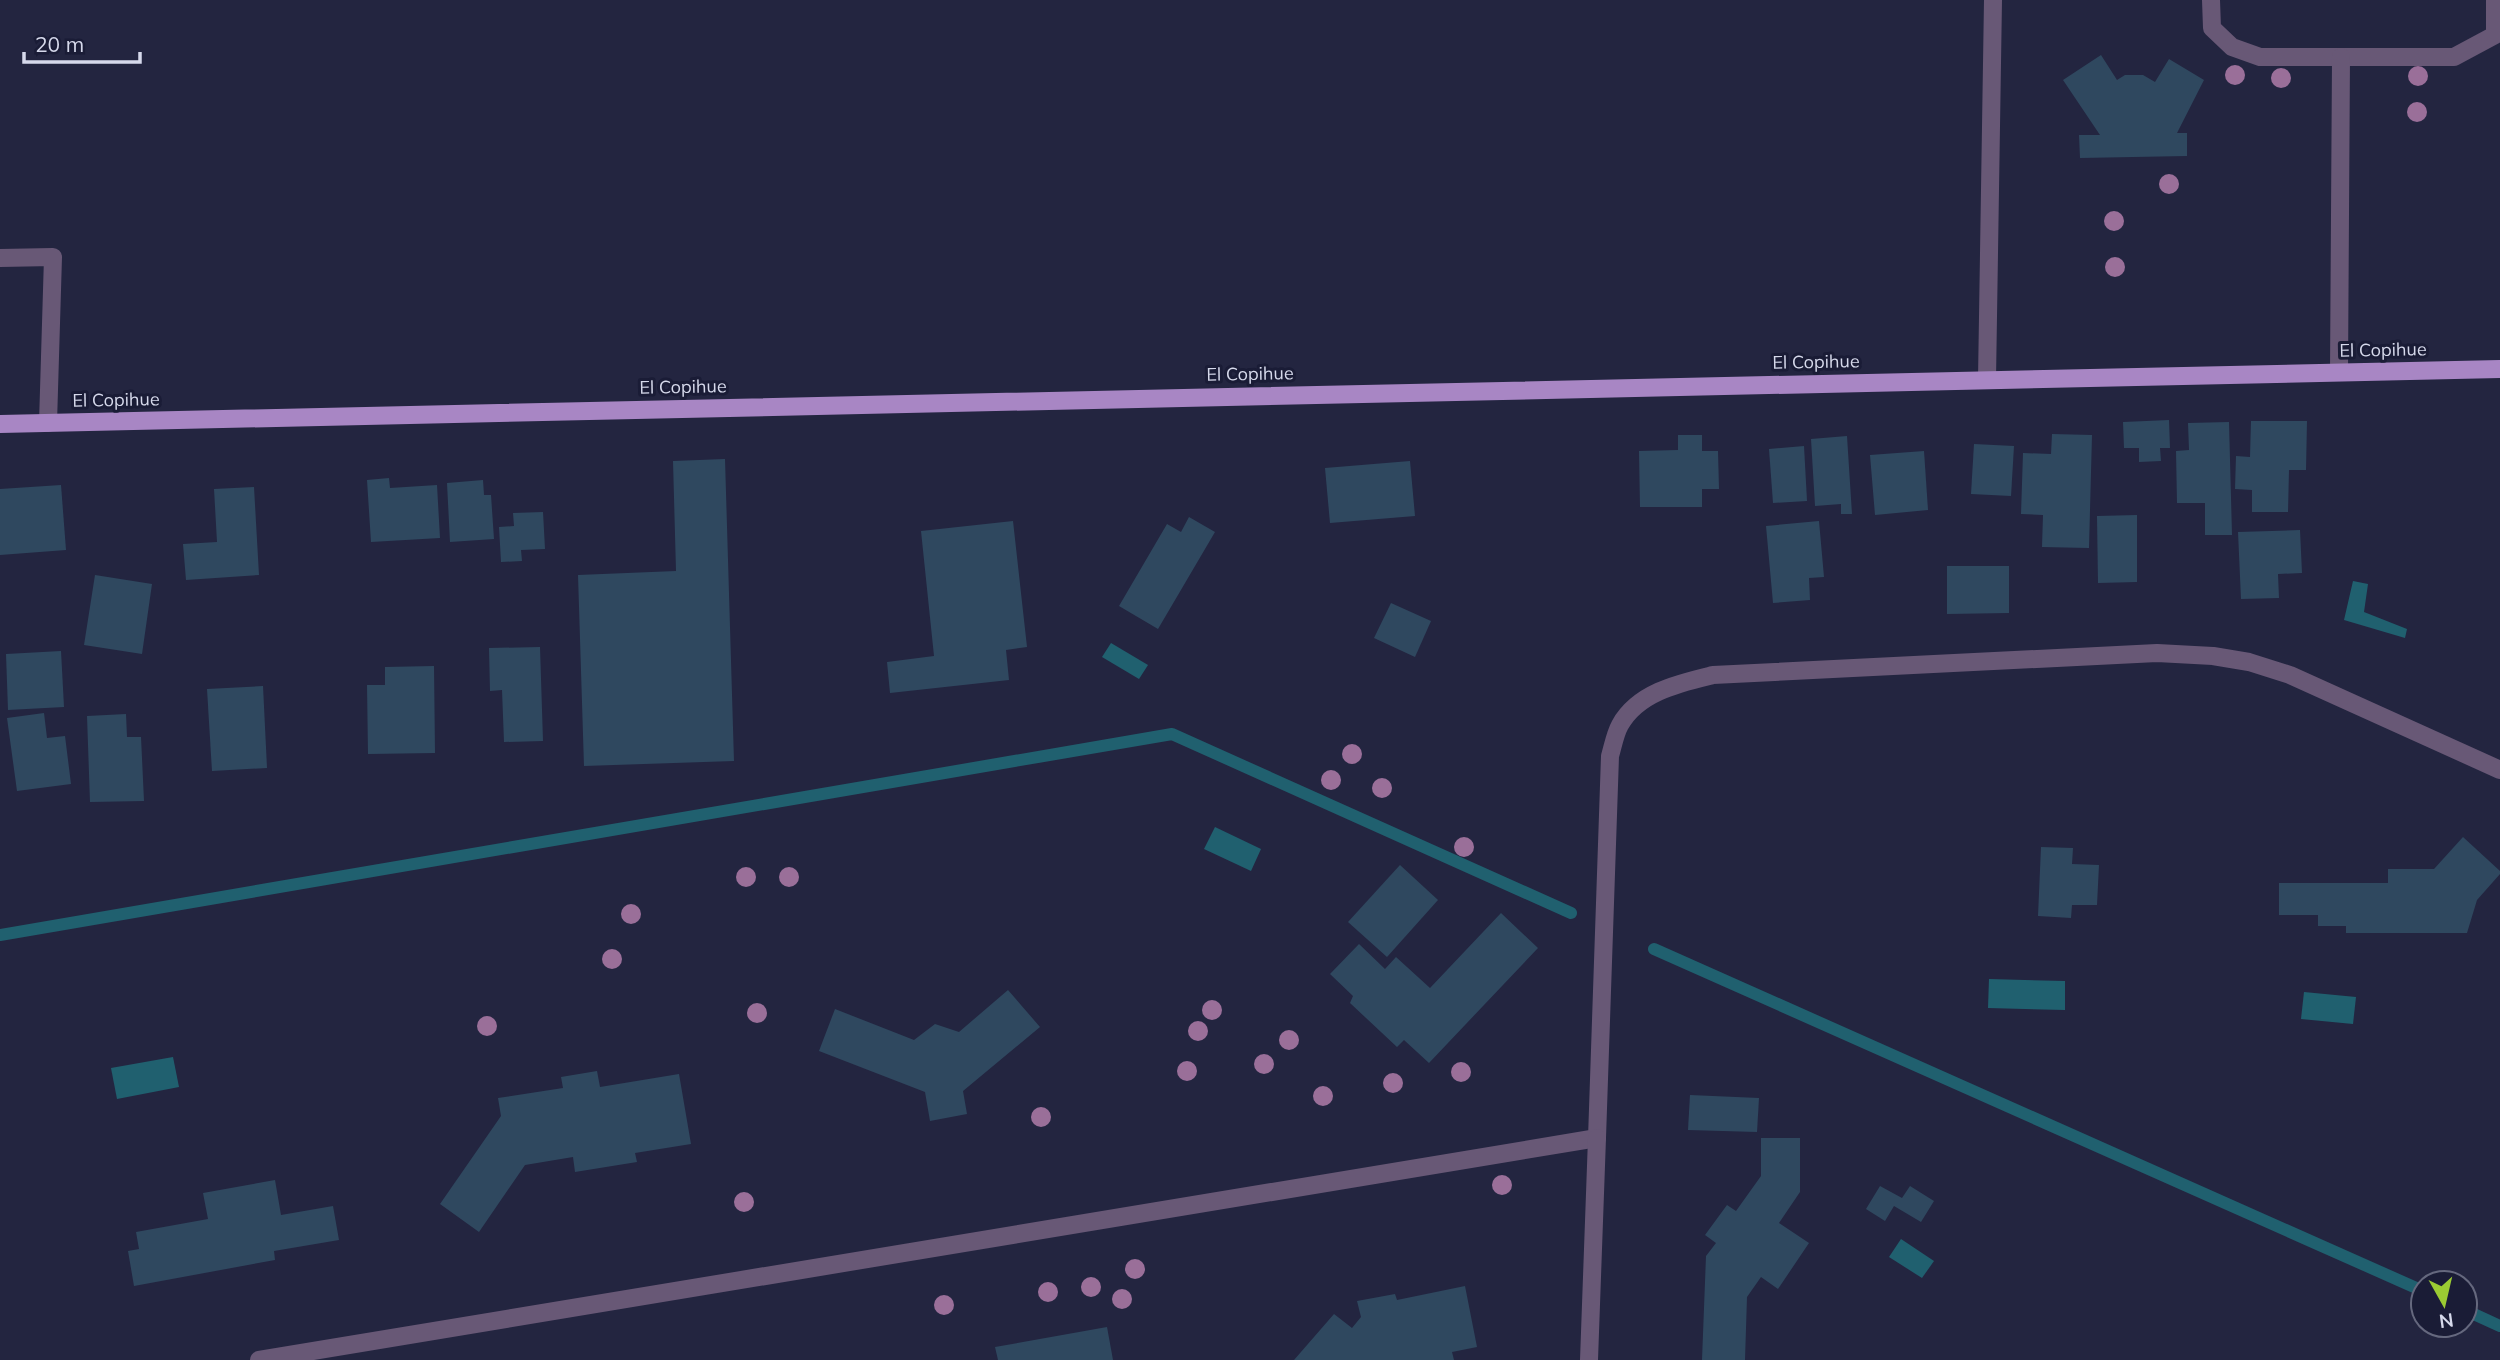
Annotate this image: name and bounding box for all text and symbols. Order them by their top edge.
scale bar [24,21,140,65]
text: 20 m [35,31,84,57]
street label: El Copihue [2339,337,2427,362]
street label: El Copihue [1772,349,1860,374]
street label: El Copihue [1206,361,1294,386]
street label: El Copihue [639,374,727,399]
street label: El Copihue [72,387,160,412]
north arrow [2409,1269,2479,1339]
text: N [2438,1308,2455,1334]

